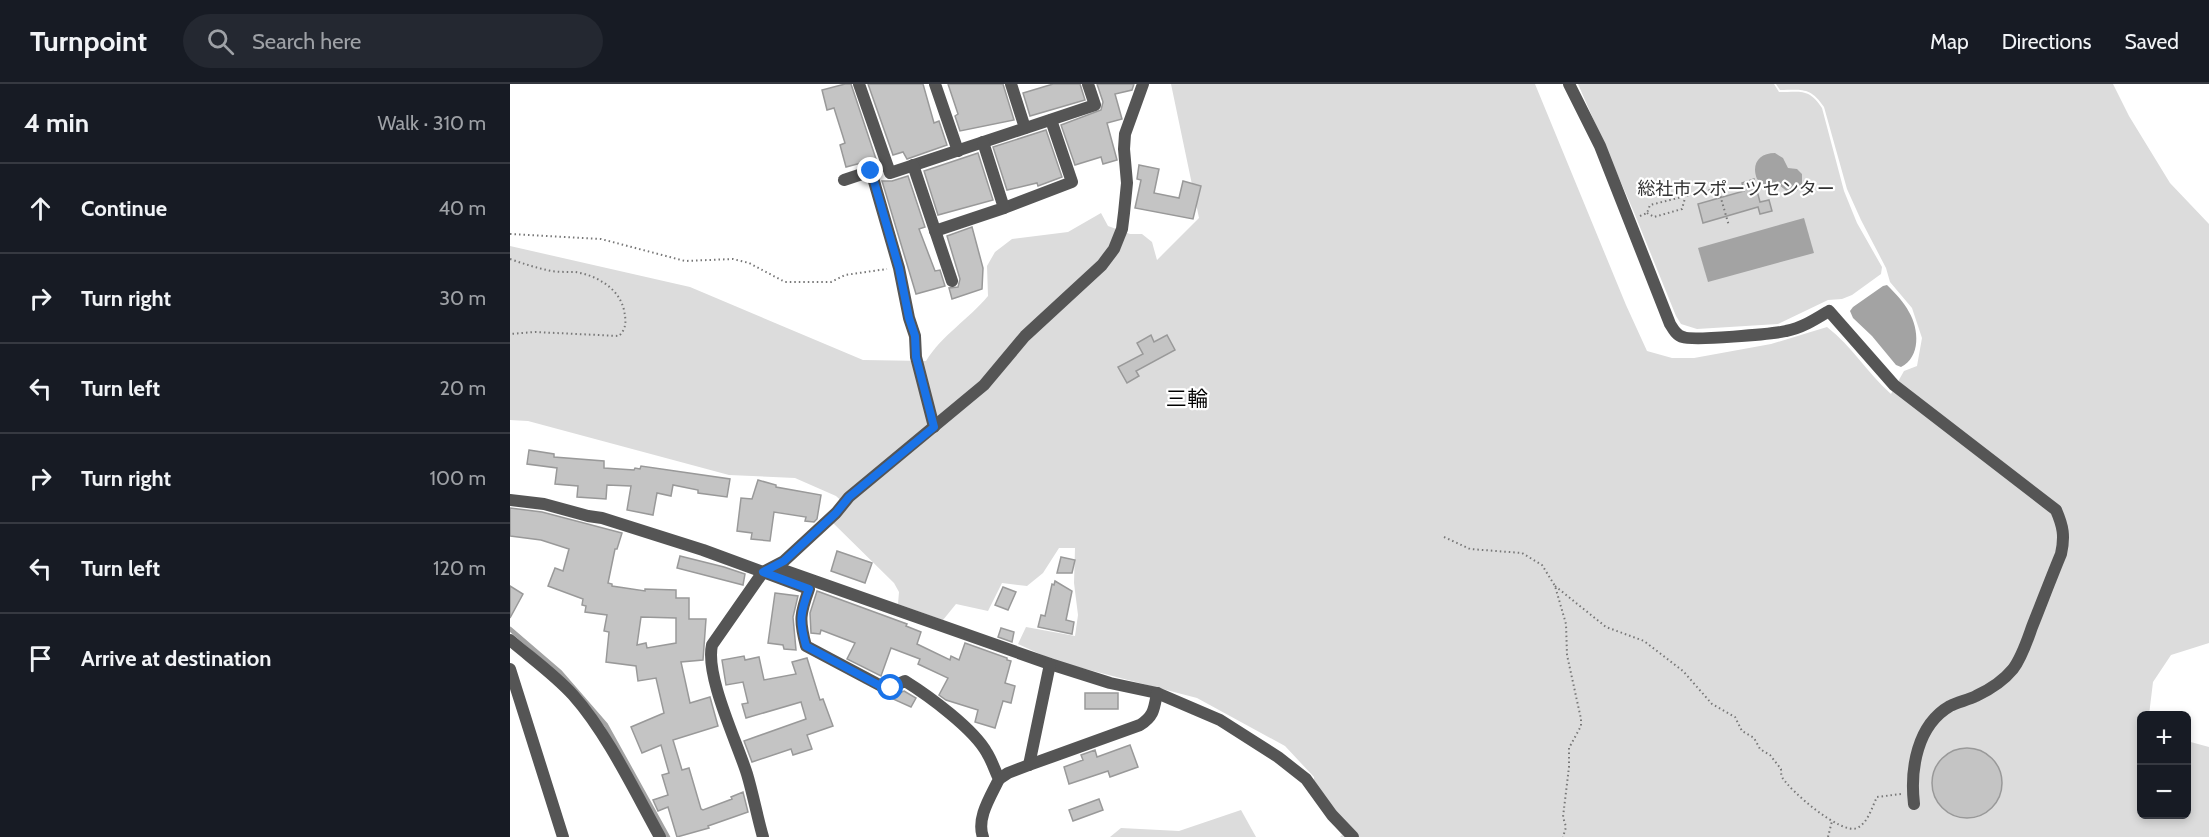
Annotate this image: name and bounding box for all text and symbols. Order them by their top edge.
search box [183,14,603,68]
text: Turnpoint [30,24,147,58]
icon: search [204,25,237,58]
text: Search here [252,28,361,55]
text: Map [1930,29,1969,54]
text: Directions [2002,29,2091,54]
text: Saved [2124,29,2179,54]
text: 4 min [24,107,89,139]
text: Walk · 310 m [378,111,486,135]
route end [857,157,883,183]
park label: 総社市スポーツセンター [1637,178,1835,200]
icon: ahead [24,192,57,225]
text: Continue [81,195,167,222]
text: 40 m [438,196,486,220]
icon: right [24,282,57,315]
text: Turn right [81,285,171,312]
text: 30 m [439,286,486,310]
icon: left [24,372,57,405]
text: Turn left [81,375,160,402]
text: 20 m [440,376,486,400]
district label: 三輪 [1166,386,1208,411]
icon: right [24,462,57,495]
text: Turn right [81,465,171,492]
text: 100 m [430,466,486,490]
icon: left [24,552,57,585]
text: Turn left [81,555,160,582]
text: 120 m [433,556,486,580]
icon: arrive [24,642,57,675]
text: Arrive at destination [81,645,271,672]
route start [877,674,903,700]
map controls [2137,711,2191,819]
button: + [2137,711,2191,765]
button: − [2137,765,2191,819]

